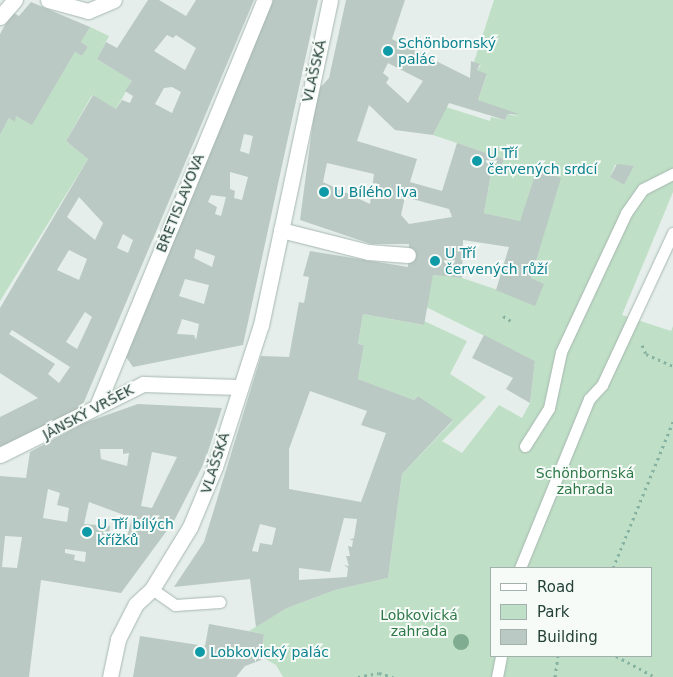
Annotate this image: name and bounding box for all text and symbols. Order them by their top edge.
place label: Schönbornský palác [398,35,496,68]
street label: VLAŠSKÁ [299,38,329,104]
marker: Schönbornský palác [382,45,394,57]
place label: U Tří červených srdcí [487,145,597,178]
street label: BŘETISLAVOVA [153,151,207,255]
marker: U Tří červených srdcí [471,155,483,167]
place label: U Bílého lva [334,184,417,200]
marker: U Bílého lva [318,186,330,198]
place label: U Tří červených růží [445,245,548,278]
marker: U Tří červených růží [429,255,441,267]
street label: JÁNSKÝ VRŠEK [40,381,136,443]
street label: VLAŠSKÁ [197,430,233,496]
park label: Schönbornská zahrada [536,465,634,498]
place label: U Tří bílých křížků [97,516,174,548]
marker: U Tří bílých křížků [81,526,93,538]
legend [490,567,653,657]
text: Road [537,578,575,596]
text: Park [537,603,569,621]
park label: Lobkovická zahrada [380,607,458,640]
text: Building [537,628,598,646]
place label: Lobkovický palác [210,644,329,660]
marker: Lobkovický palác [194,646,206,658]

